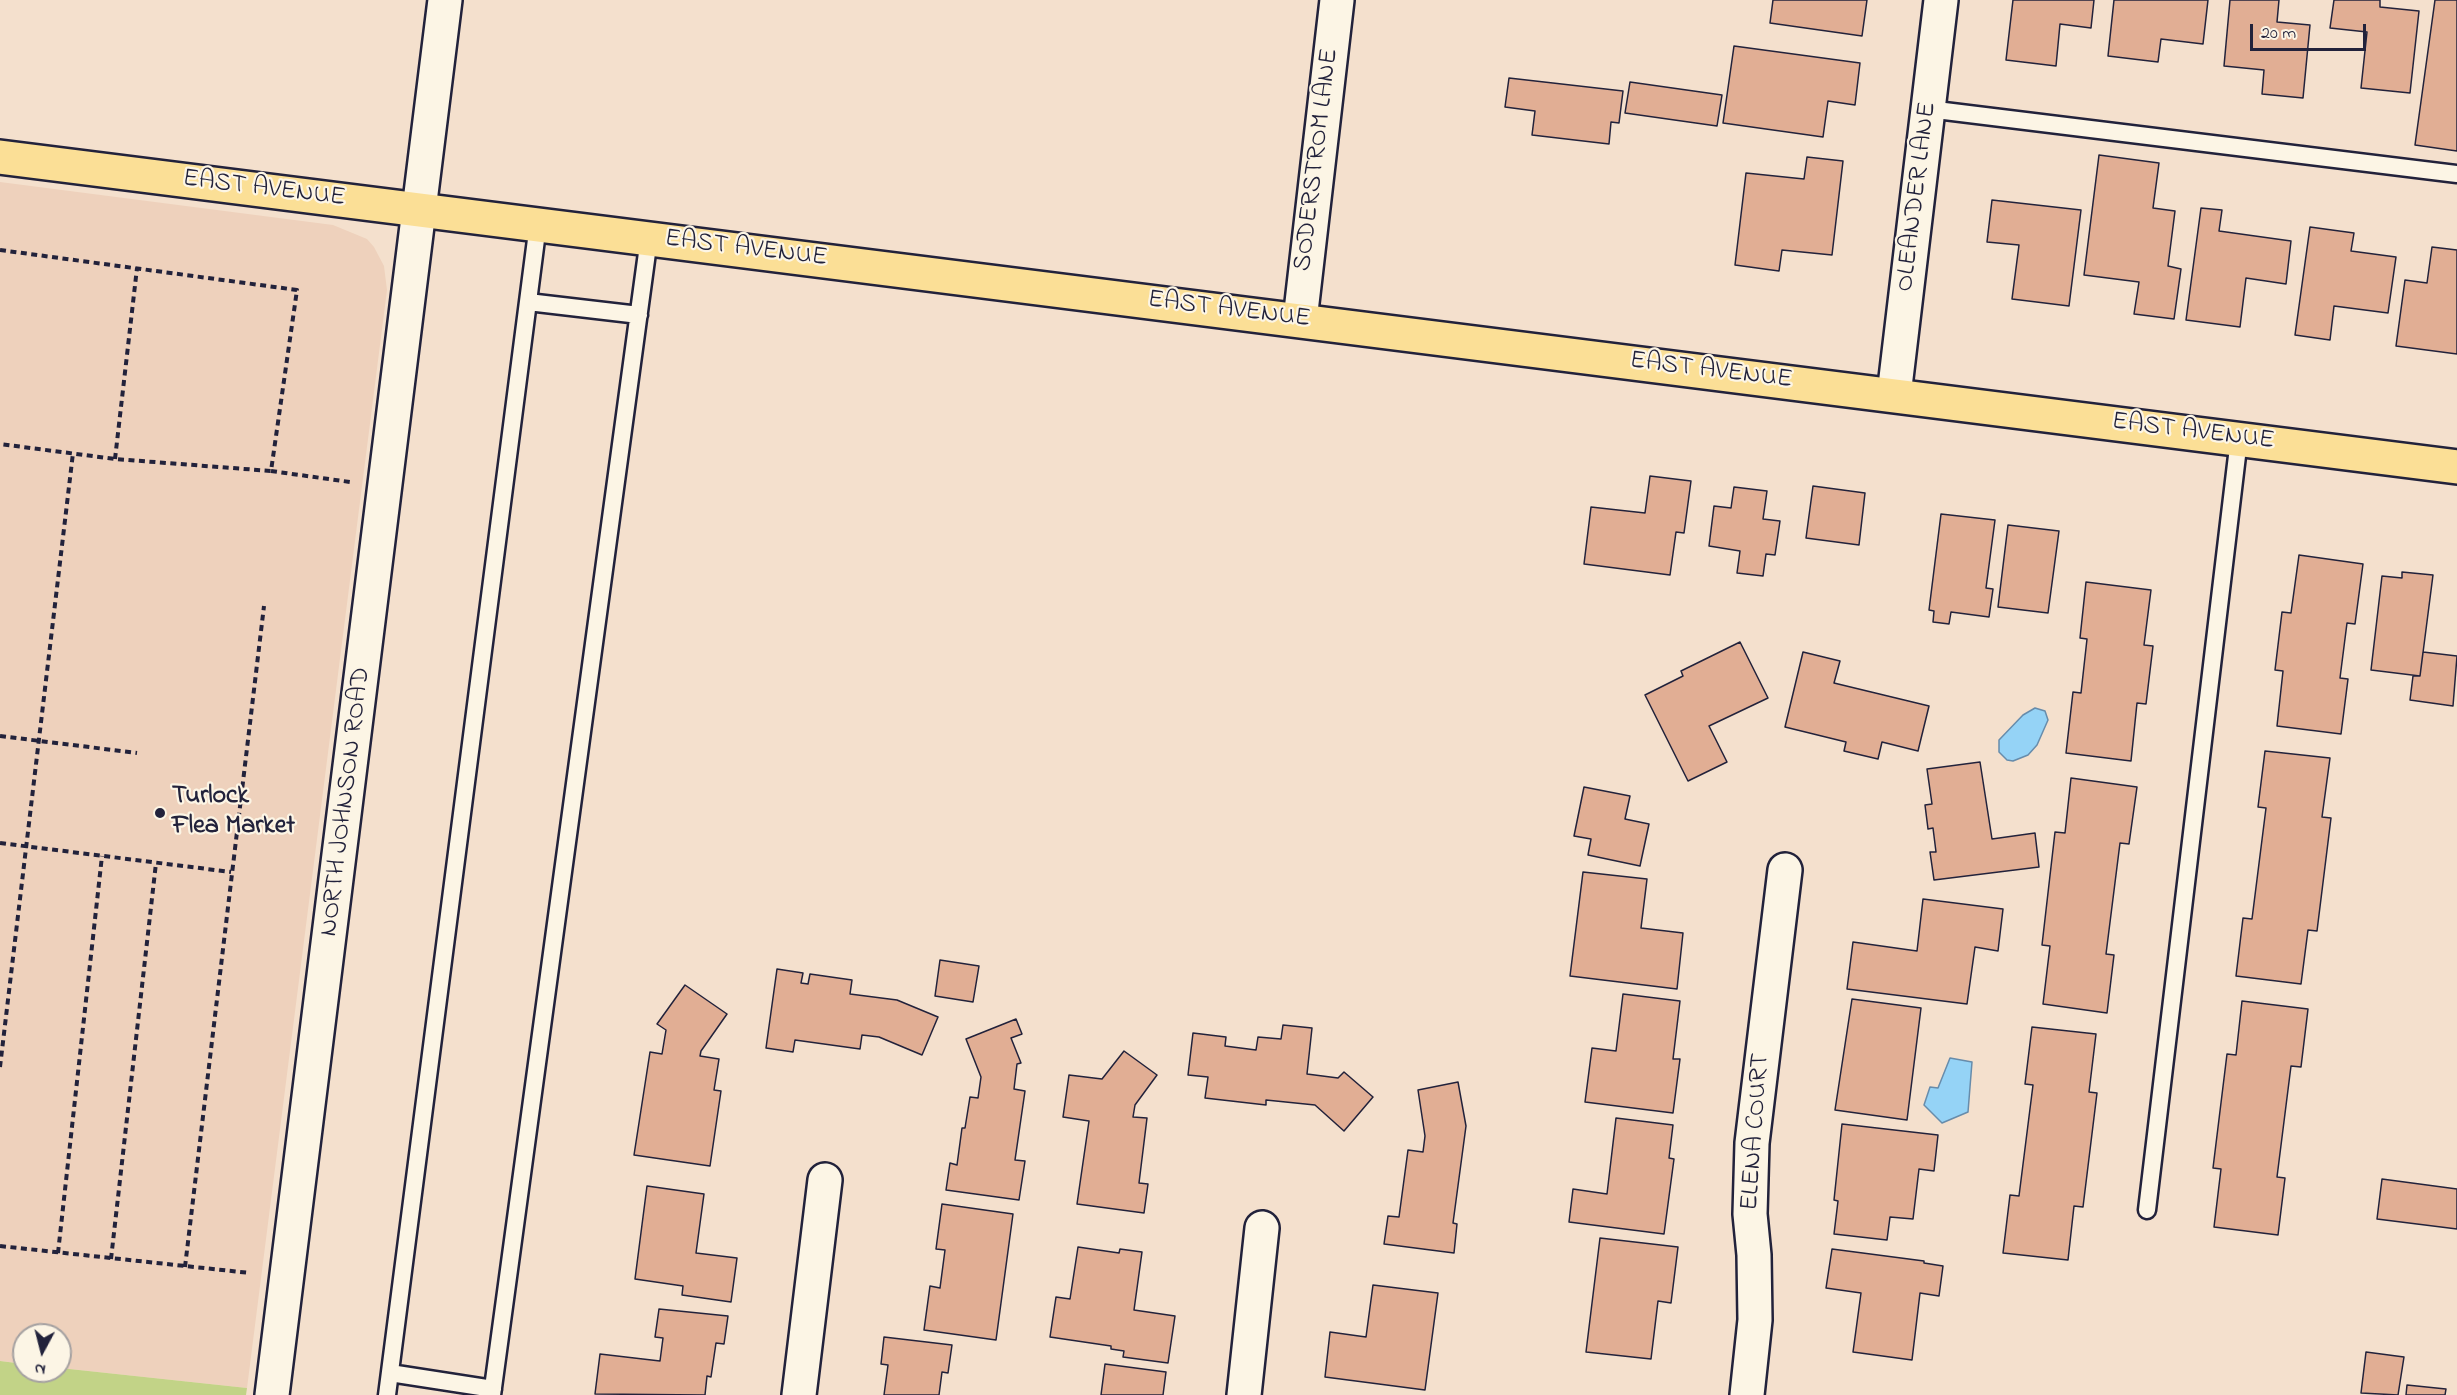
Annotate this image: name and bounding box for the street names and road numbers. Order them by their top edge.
street label: SODERSTROM LANE [1289,47,1347,273]
street label: OLEANDER LANE [1891,100,1945,294]
street label: EAST AVENUE [181,165,347,215]
street label: EAST AVENUE [663,225,829,275]
street label: EAST AVENUE [1146,286,1312,336]
street label: EAST AVENUE [1628,347,1794,397]
street label: EAST AVENUE [2110,408,2276,458]
street label: NORTH JOHNSON ROAD [315,666,379,938]
street label: ELENA COURT [1736,1052,1778,1212]

